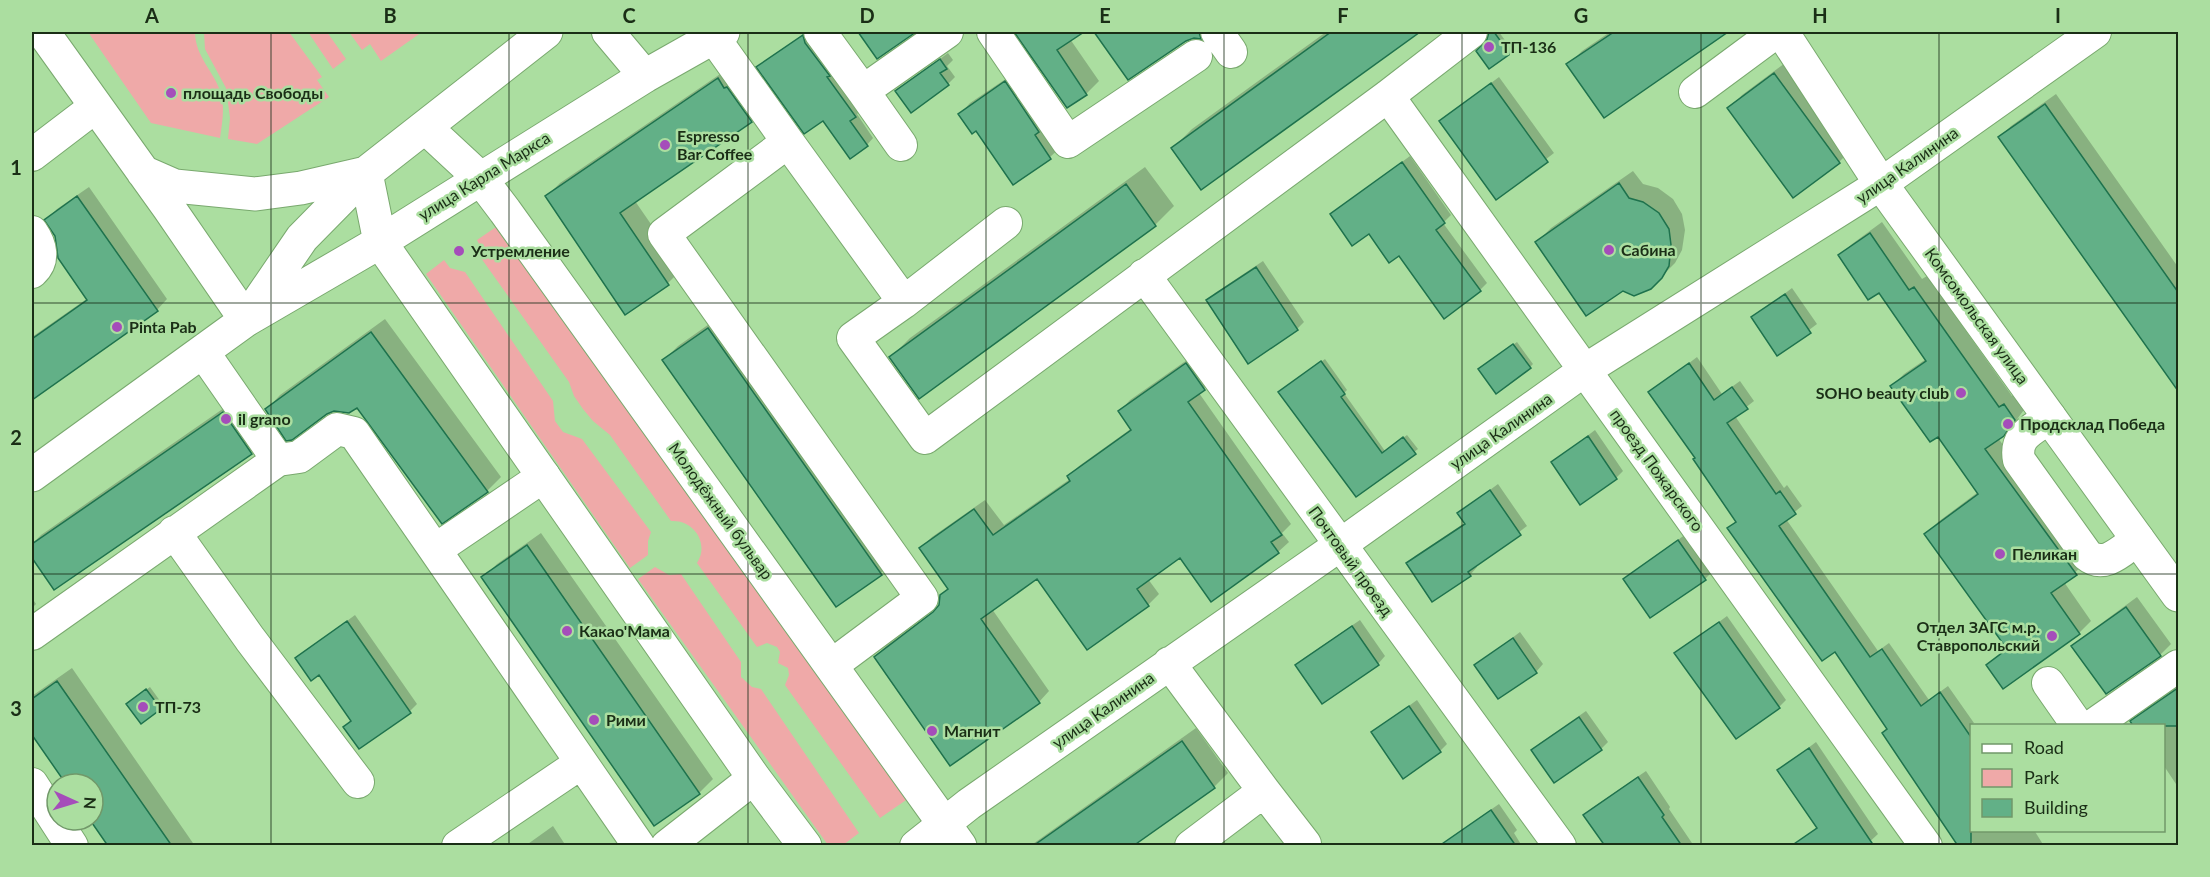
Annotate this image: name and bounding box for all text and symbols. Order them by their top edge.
text: A [144,3,159,27]
text: B [383,3,397,27]
text: C [622,3,636,27]
text: D [859,3,875,27]
text: E [1099,3,1111,27]
text: F [1337,3,1349,27]
text: G [1574,3,1588,27]
text: H [1812,3,1828,27]
text: I [2055,3,2061,27]
place label: ТП-136 [1501,37,1556,56]
marker: ТП-136 [1482,40,1496,54]
place label: площадь Свободы [183,83,323,102]
marker: площадь Свободы [164,86,178,100]
street label: улица Калинина [1852,122,1961,207]
place label: Espresso Bar Coffee [677,126,753,163]
street label: улица Карла Маркса [414,127,553,224]
marker: Espresso Bar Coffee [658,138,672,152]
text: 1 [10,155,22,179]
place label: Сабина [1621,240,1676,259]
place label: Устремление [470,241,570,260]
marker: Сабина [1602,243,1616,257]
marker: Устремление [452,244,466,258]
street label: Комсомольская улица [1922,244,2033,388]
place label: Pinta Pab [129,317,197,336]
marker: Pinta Pab [110,320,124,334]
place label: SOHO beauty club [1816,383,1949,402]
marker: SOHO beauty club [1954,386,1968,400]
street label: улица Калинина [1446,388,1555,473]
street label: проезд Пожарского [1607,405,1708,534]
place label: il grano [238,409,291,428]
marker: il grano [219,412,233,426]
place label: Продсклад Победа [2020,414,2165,433]
marker: Продсклад Победа [2001,417,2015,431]
text: 2 [10,425,22,449]
street label: Молодёжный бульвар [665,439,777,583]
street label: Почтовый проезд [1305,502,1398,619]
place label: Пеликан [2012,544,2077,563]
marker: Пеликан [1993,547,2007,561]
place label: Отдел ЗАГС м.р. Ставропольский [1917,617,2040,654]
place label: Какао'Мама [579,621,670,640]
marker: Какао'Мама [560,624,574,638]
marker: Отдел ЗАГС м.р. Ставропольский [2045,629,2059,643]
street label: улица Калинина [1048,667,1157,752]
text: 3 [10,696,22,720]
place label: ТП-73 [155,697,201,716]
marker: ТП-73 [136,700,150,714]
place label: Рими [606,710,646,729]
marker: Рими [587,713,601,727]
place label: Магнит [944,721,1001,740]
marker: Магнит [925,724,939,738]
legend [1970,724,2165,832]
text: Road [2024,736,2064,758]
text: Park [2024,766,2060,788]
north arrow [45,772,105,832]
text: N [81,796,100,810]
text: Building [2024,796,2088,818]

